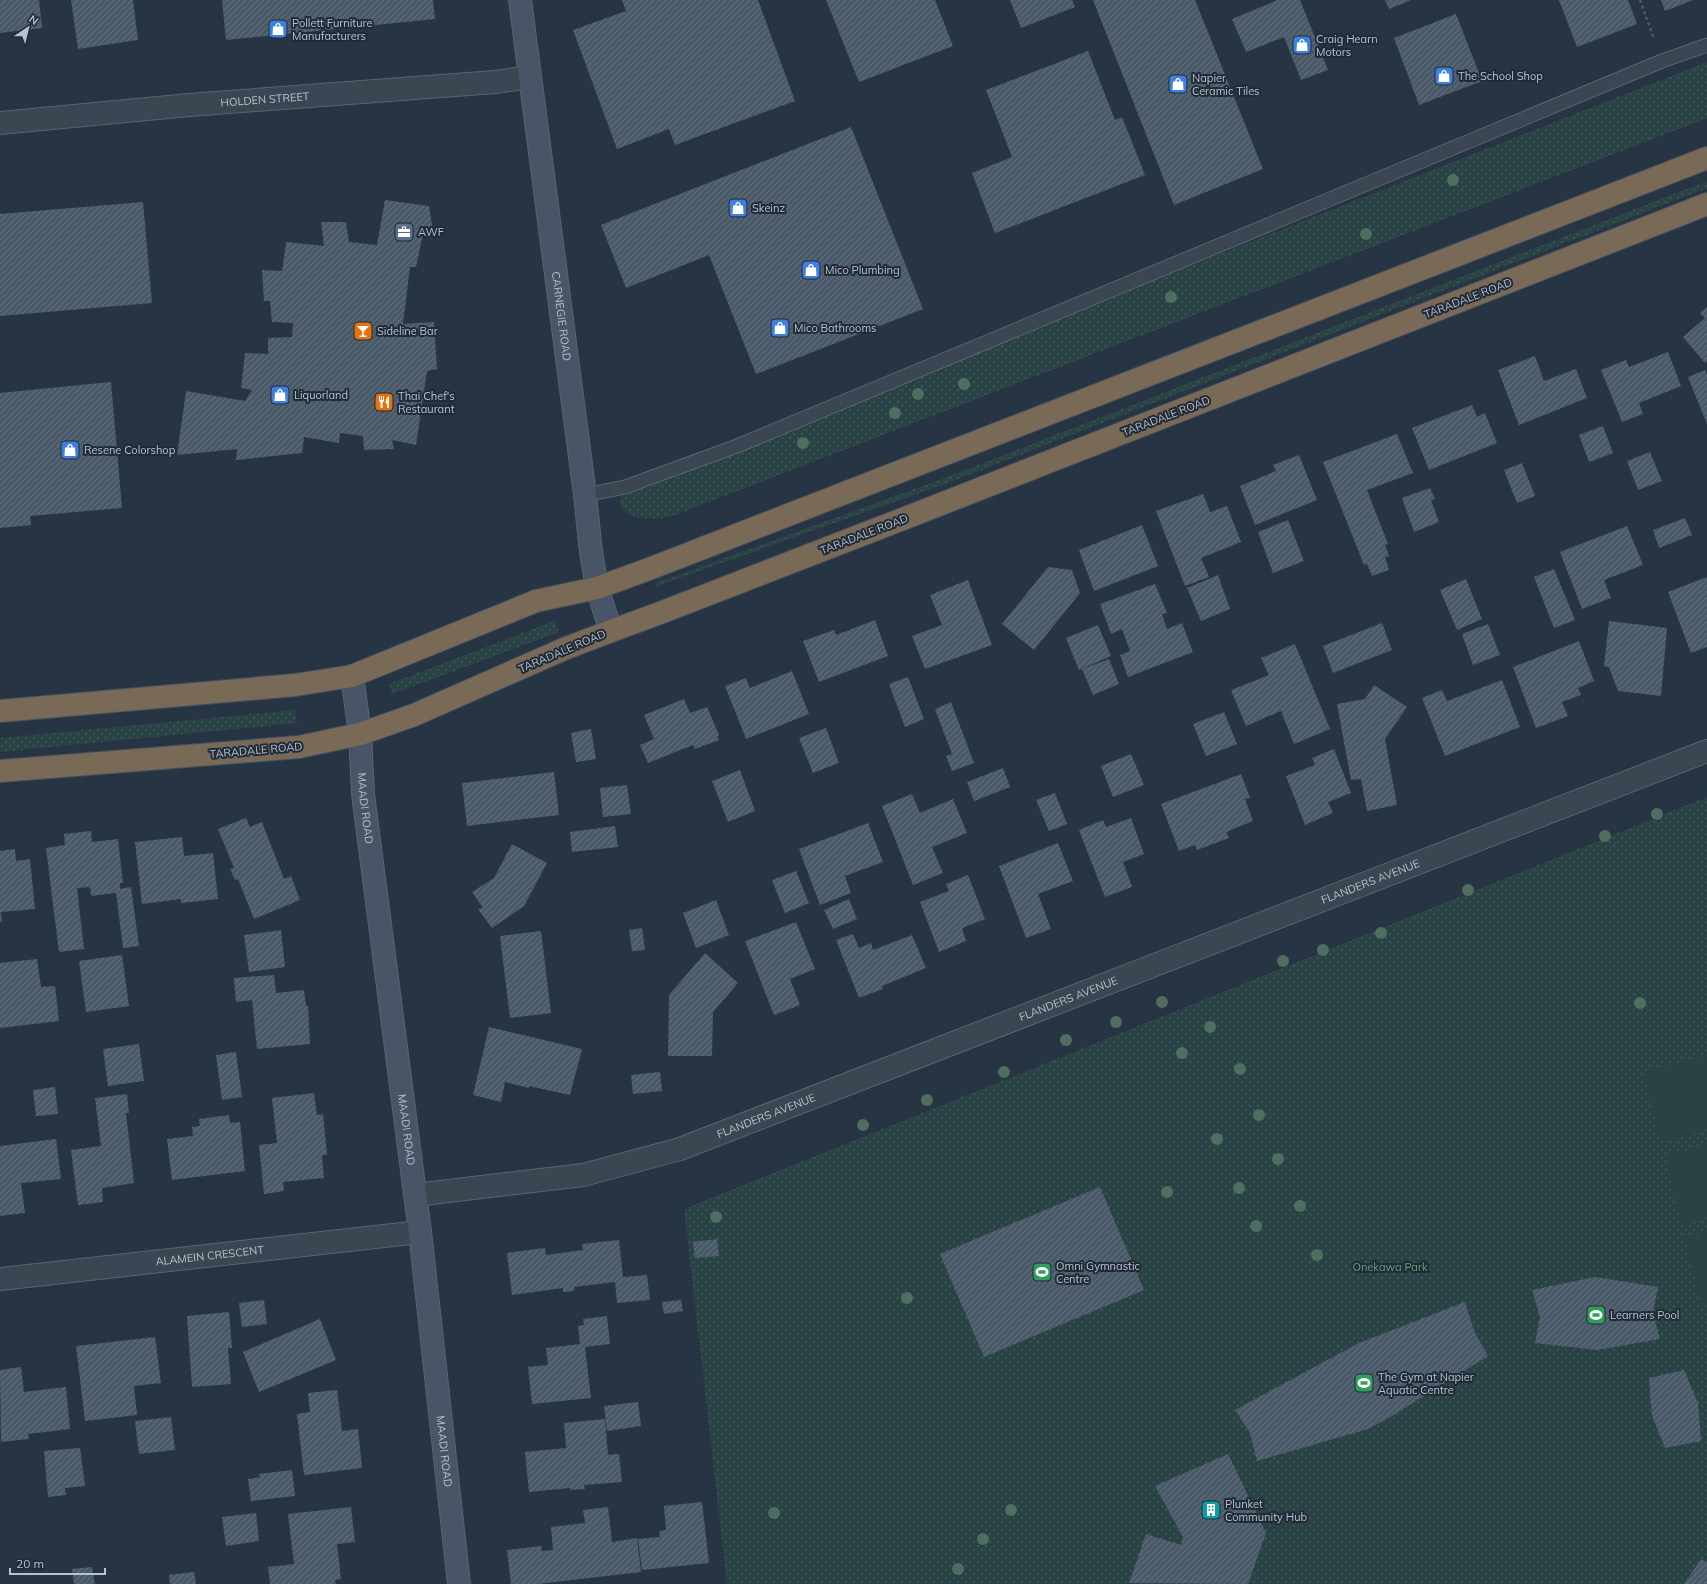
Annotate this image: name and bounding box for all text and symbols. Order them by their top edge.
north arrow [8,8,48,48]
text: N [26,12,41,28]
place label: Pollett Furniture Manufacturers [292,16,372,43]
shop icon: Pollett Furniture Manufacturers [267,18,289,40]
place label: Craig Hearn Motors [1316,32,1378,59]
shop icon: Craig Hearn Motors [1291,34,1313,56]
shop icon: The School Shop [1433,65,1455,87]
place label: The School Shop [1458,69,1543,83]
place label: Napier Ceramic Tiles [1192,71,1260,98]
shop icon: Napier Ceramic Tiles [1167,73,1189,95]
street label: HOLDEN STREET [220,89,310,110]
shop icon: Skeinz [727,197,749,219]
place label: Skeinz [752,201,785,215]
office icon: AWF [393,221,415,243]
place label: AWF [418,225,444,239]
shop icon: Mico Plumbing [800,259,822,281]
place label: Mico Plumbing [825,263,900,277]
street label: CARNEGIE ROAD [549,271,574,362]
street label: TARADALE ROAD [1422,275,1514,321]
shop icon: Mico Bathrooms [769,317,791,339]
bar icon: Sideline Bar [352,320,374,342]
place label: Mico Bathrooms [794,321,877,335]
place label: Sideline Bar [377,324,438,338]
shop icon: Liquorland [269,384,291,406]
place label: Liquorland [294,388,348,402]
place label: Thai Chef's Restaurant [398,389,455,416]
restaurant icon: Thai Chef's Restaurant [373,391,395,413]
street label: TARADALE ROAD [1120,393,1212,439]
shop icon: Resene Colorshop [59,439,81,461]
place label: Resene Colorshop [84,443,176,457]
street label: TARADALE ROAD [818,511,910,557]
street label: TARADALE ROAD [516,626,608,676]
street label: TARADALE ROAD [209,739,303,761]
street label: MAADI ROAD [355,772,376,845]
street label: FLANDERS AVENUE [1319,856,1422,907]
street label: FLANDERS AVENUE [1017,973,1120,1024]
street label: FLANDERS AVENUE [715,1090,817,1141]
street label: MAADI ROAD [395,1093,418,1166]
street label: ALAMEIN CRESCENT [155,1242,265,1269]
place label: Omni Gymnastic Centre [1056,1259,1141,1286]
park label: Onekawa Park [1352,1260,1428,1274]
sports icon: Omni Gymnastic Centre [1031,1261,1053,1283]
sports icon: Learners Pool [1585,1304,1607,1326]
place label: Learners Pool [1610,1308,1679,1322]
place label: The Gym at Napier Aquatic Centre [1378,1370,1474,1397]
sports icon: The Gym at Napier Aquatic Centre [1353,1372,1375,1394]
street label: MAADI ROAD [433,1415,455,1488]
place label: Plunket Community Hub [1225,1497,1308,1524]
building icon: Plunket Community Hub [1200,1499,1222,1521]
scale bar [10,1550,105,1576]
text: 20 m [16,1556,44,1571]

